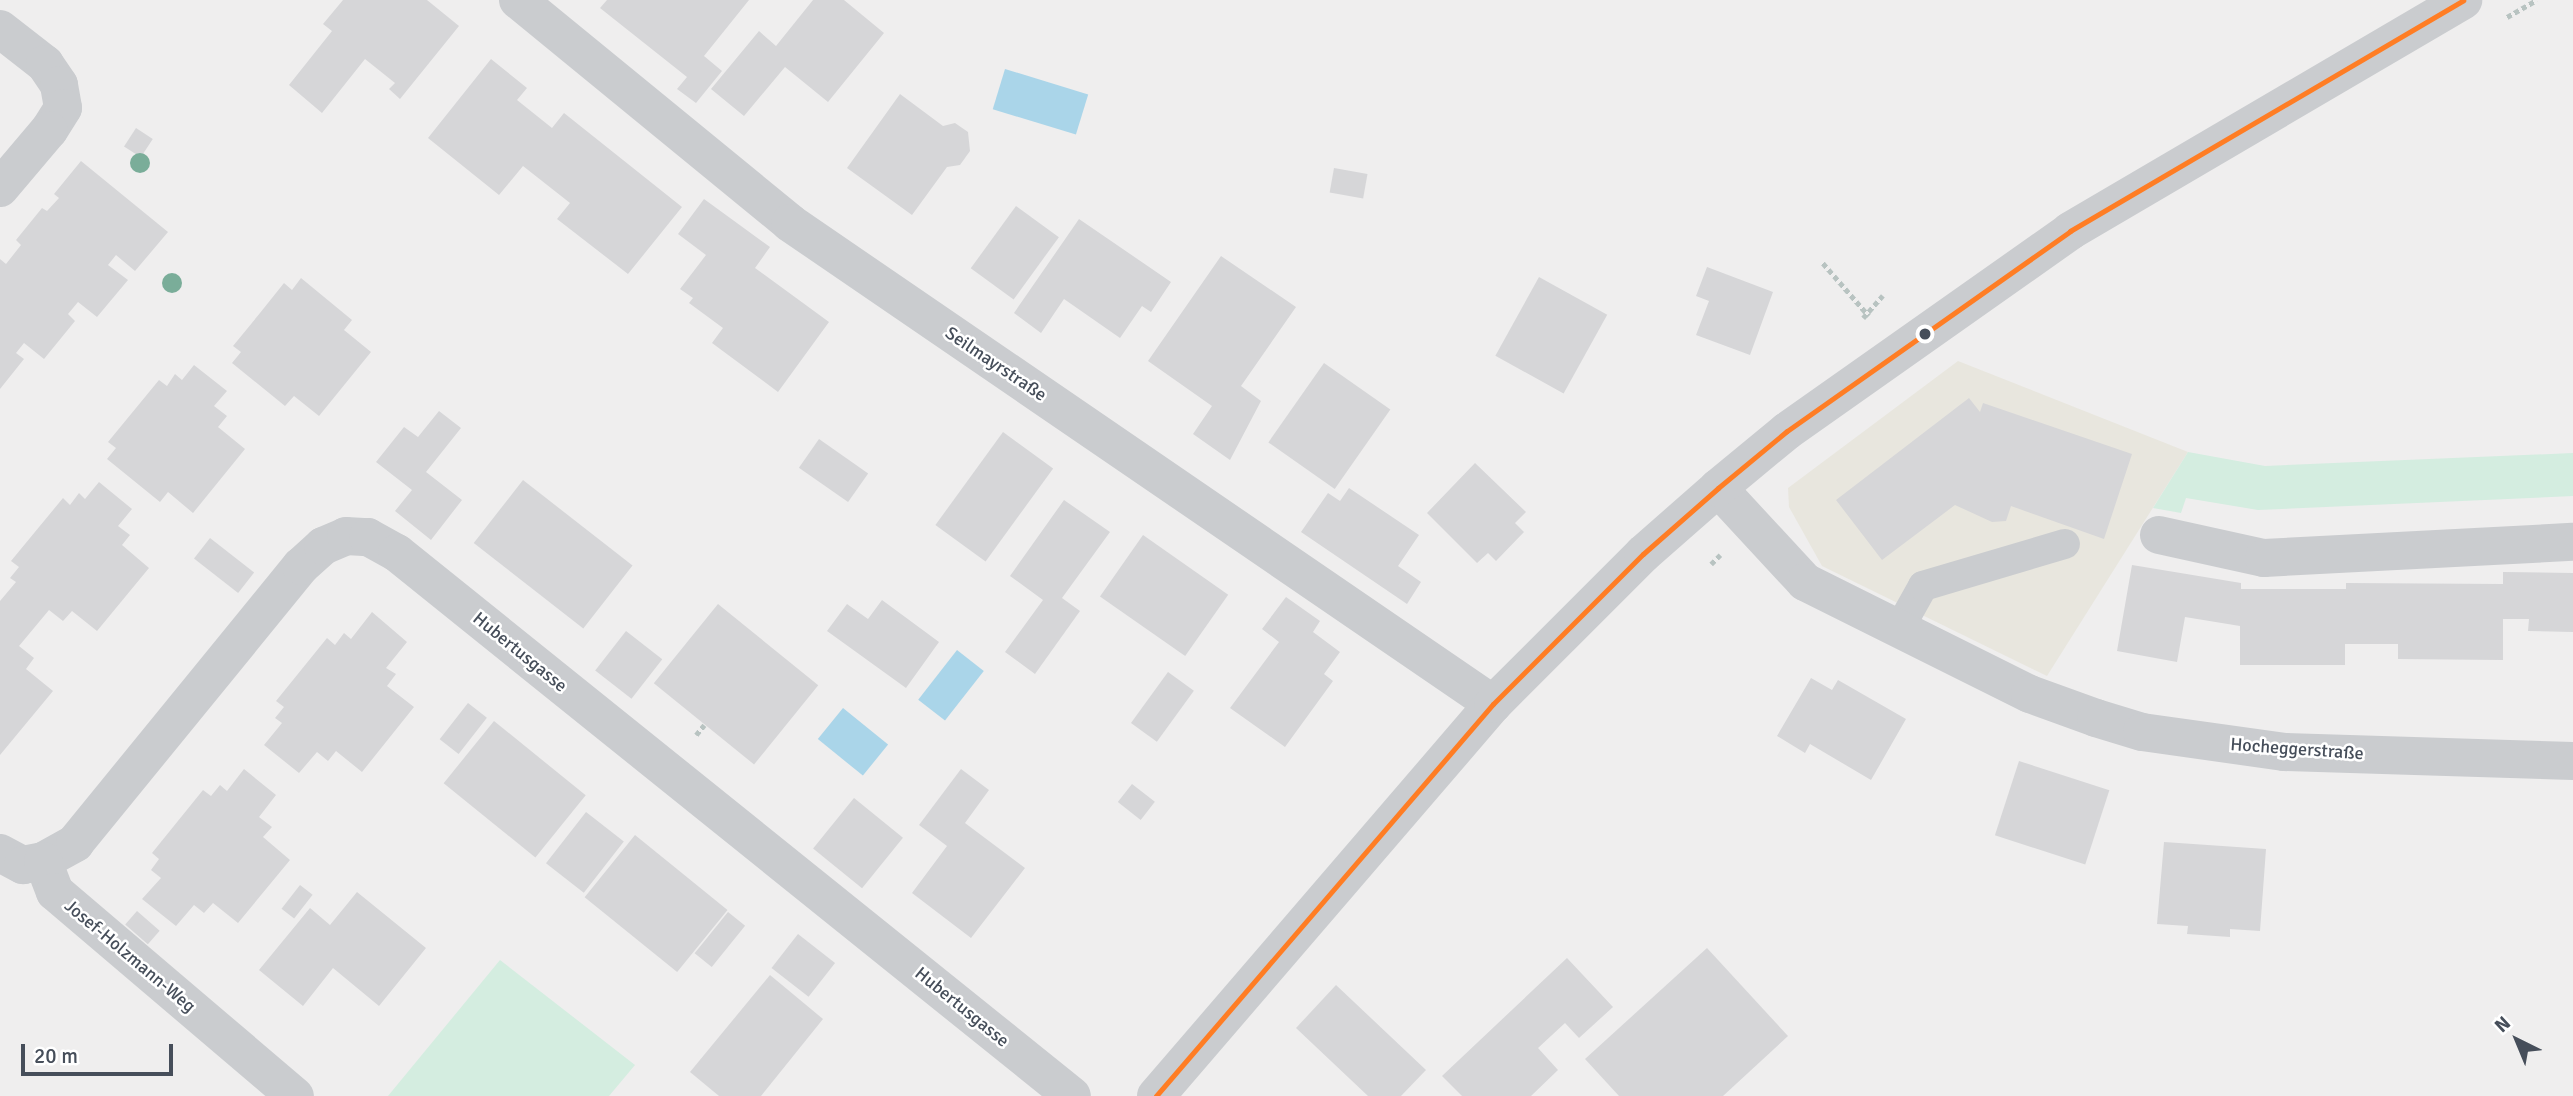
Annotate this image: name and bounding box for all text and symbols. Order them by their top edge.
street label: Seilmayrstraße [941,322,1051,406]
unlabelled marker [1918,327,1932,341]
street label: Hubertusgasse [469,607,571,697]
street label: Hocheggerstraße [2230,734,2364,764]
street label: Josef-Holzmann-Weg [60,895,200,1017]
street label: Hubertusgasse [911,962,1013,1052]
north arrow [2482,1005,2552,1075]
text: N [2490,1011,2516,1038]
scale bar [24,1030,177,1074]
text: 20 m [34,1043,78,1069]

